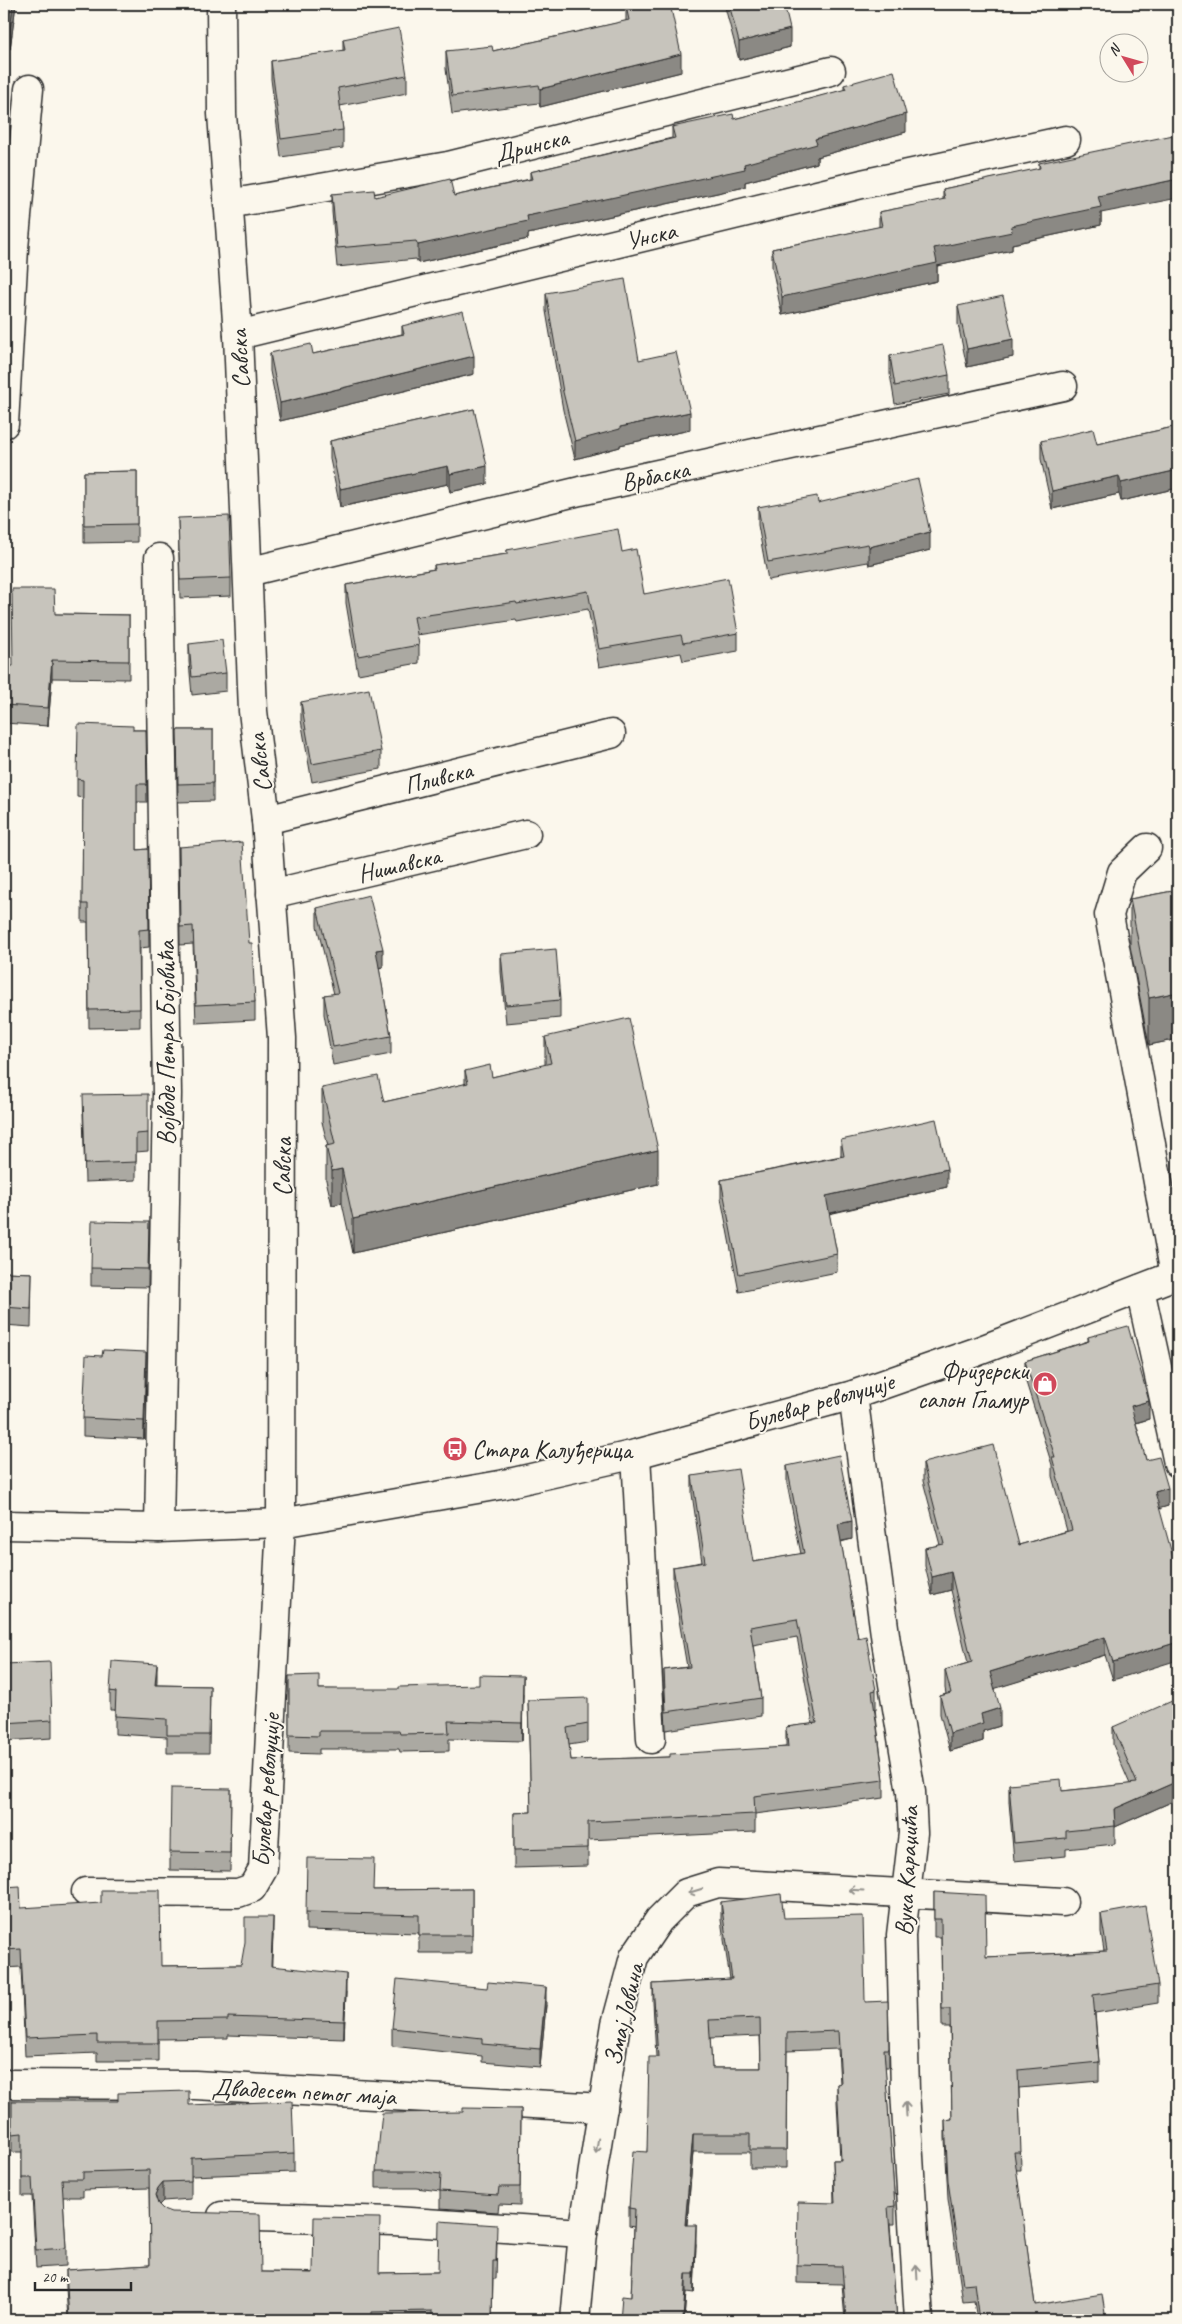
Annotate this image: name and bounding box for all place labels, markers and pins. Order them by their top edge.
place label: Фризерски салон Гламур [917,1355,1030,1416]
shop icon: Фризерски салон Гламур [1032,1371,1058,1397]
place label: Стара Калуђерица [472,1434,635,1466]
bus stop icon: Стара Калуђерица [442,1436,468,1462]

